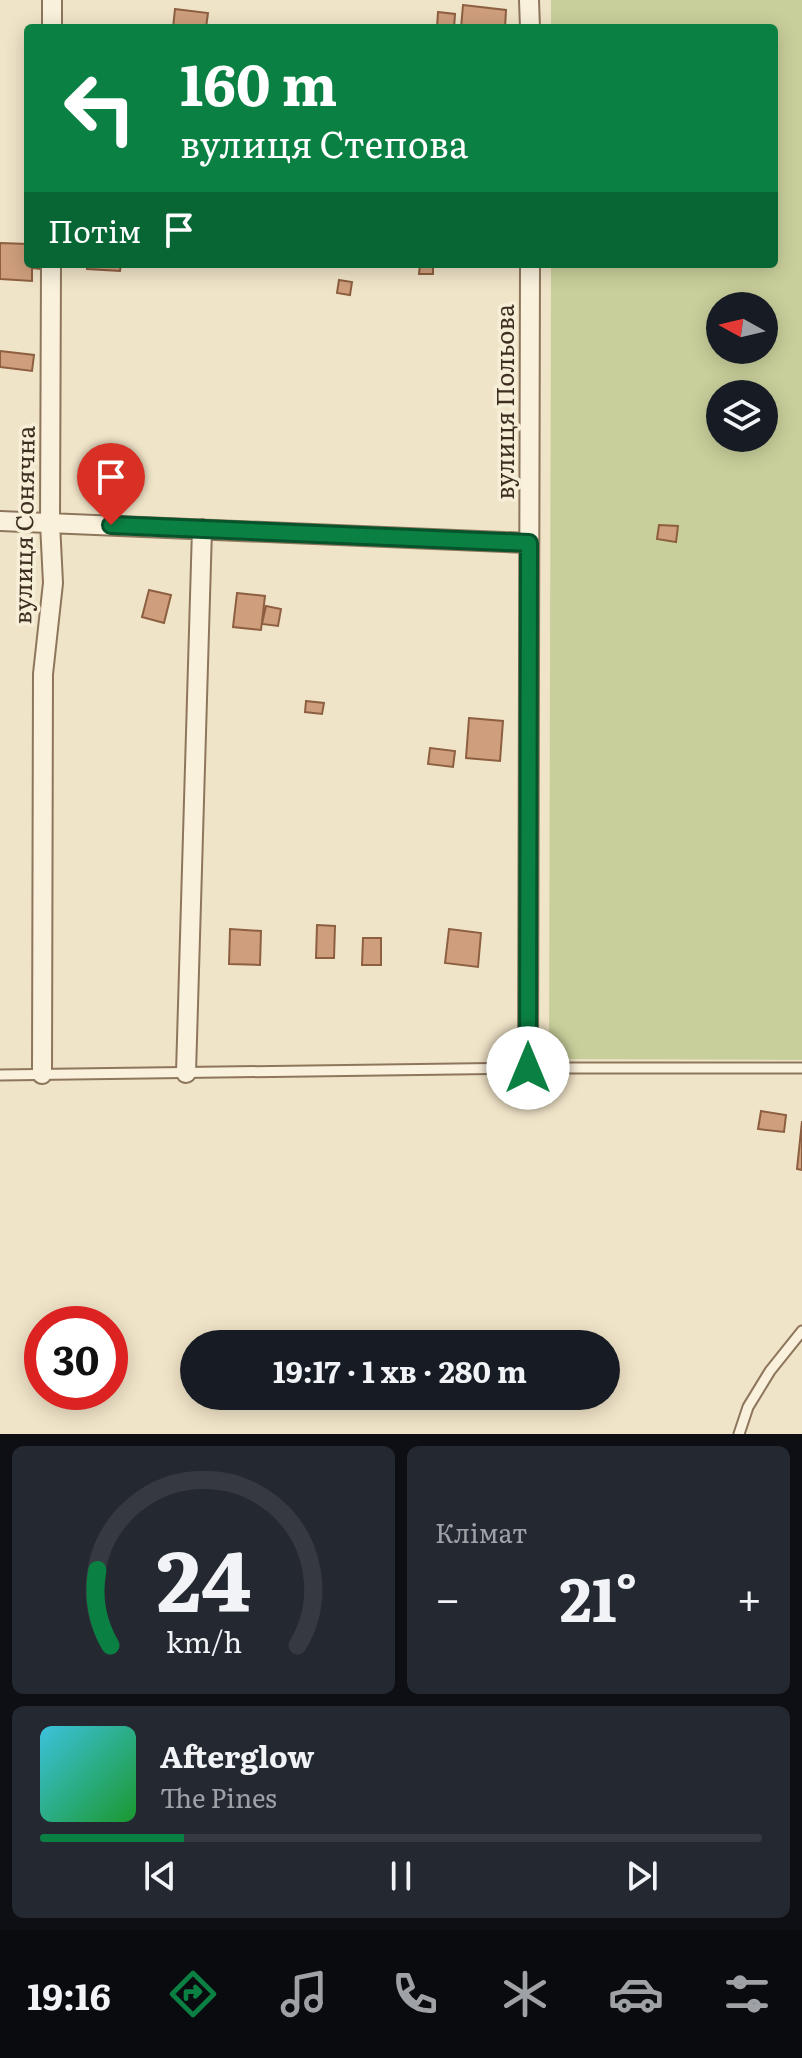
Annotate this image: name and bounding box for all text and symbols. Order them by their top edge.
text: 160 m [180,40,337,123]
icon: left [48,56,152,160]
text: вулиця Степова [180,116,468,169]
text: Потім [48,208,141,252]
icon: arrive [157,208,201,252]
north arrow [706,292,778,364]
map controls [706,292,778,452]
street label: вулиця Польова [486,304,521,500]
button: layers [706,380,778,452]
street label: вулиця Сонячна [3,425,42,625]
pin [77,443,145,525]
icon: arrive [89,455,133,499]
position arrow [486,1026,570,1110]
speed limit sign: 30 [24,1306,128,1410]
text: 19:17 · 1 хв · 280 m [273,1348,527,1392]
text: Клімат [435,1512,527,1551]
text: 24 [156,1514,251,1638]
text: 21° [559,1551,638,1640]
text: − [435,1563,461,1629]
text: + [736,1563,762,1629]
text: km/h [165,1619,242,1662]
text: Afterglow [160,1733,314,1777]
text: The Pines [160,1777,277,1816]
icon: previous [138,1854,182,1898]
icon: pause [379,1854,423,1898]
icon: next [620,1854,664,1898]
icon: directions [165,1966,221,2022]
icon: music [276,1966,332,2022]
icon: phone [387,1966,443,2022]
icon: climate [497,1966,553,2022]
icon: car [608,1966,664,2022]
icon: filters [719,1966,775,2022]
text: 19:16 [27,1968,111,2021]

